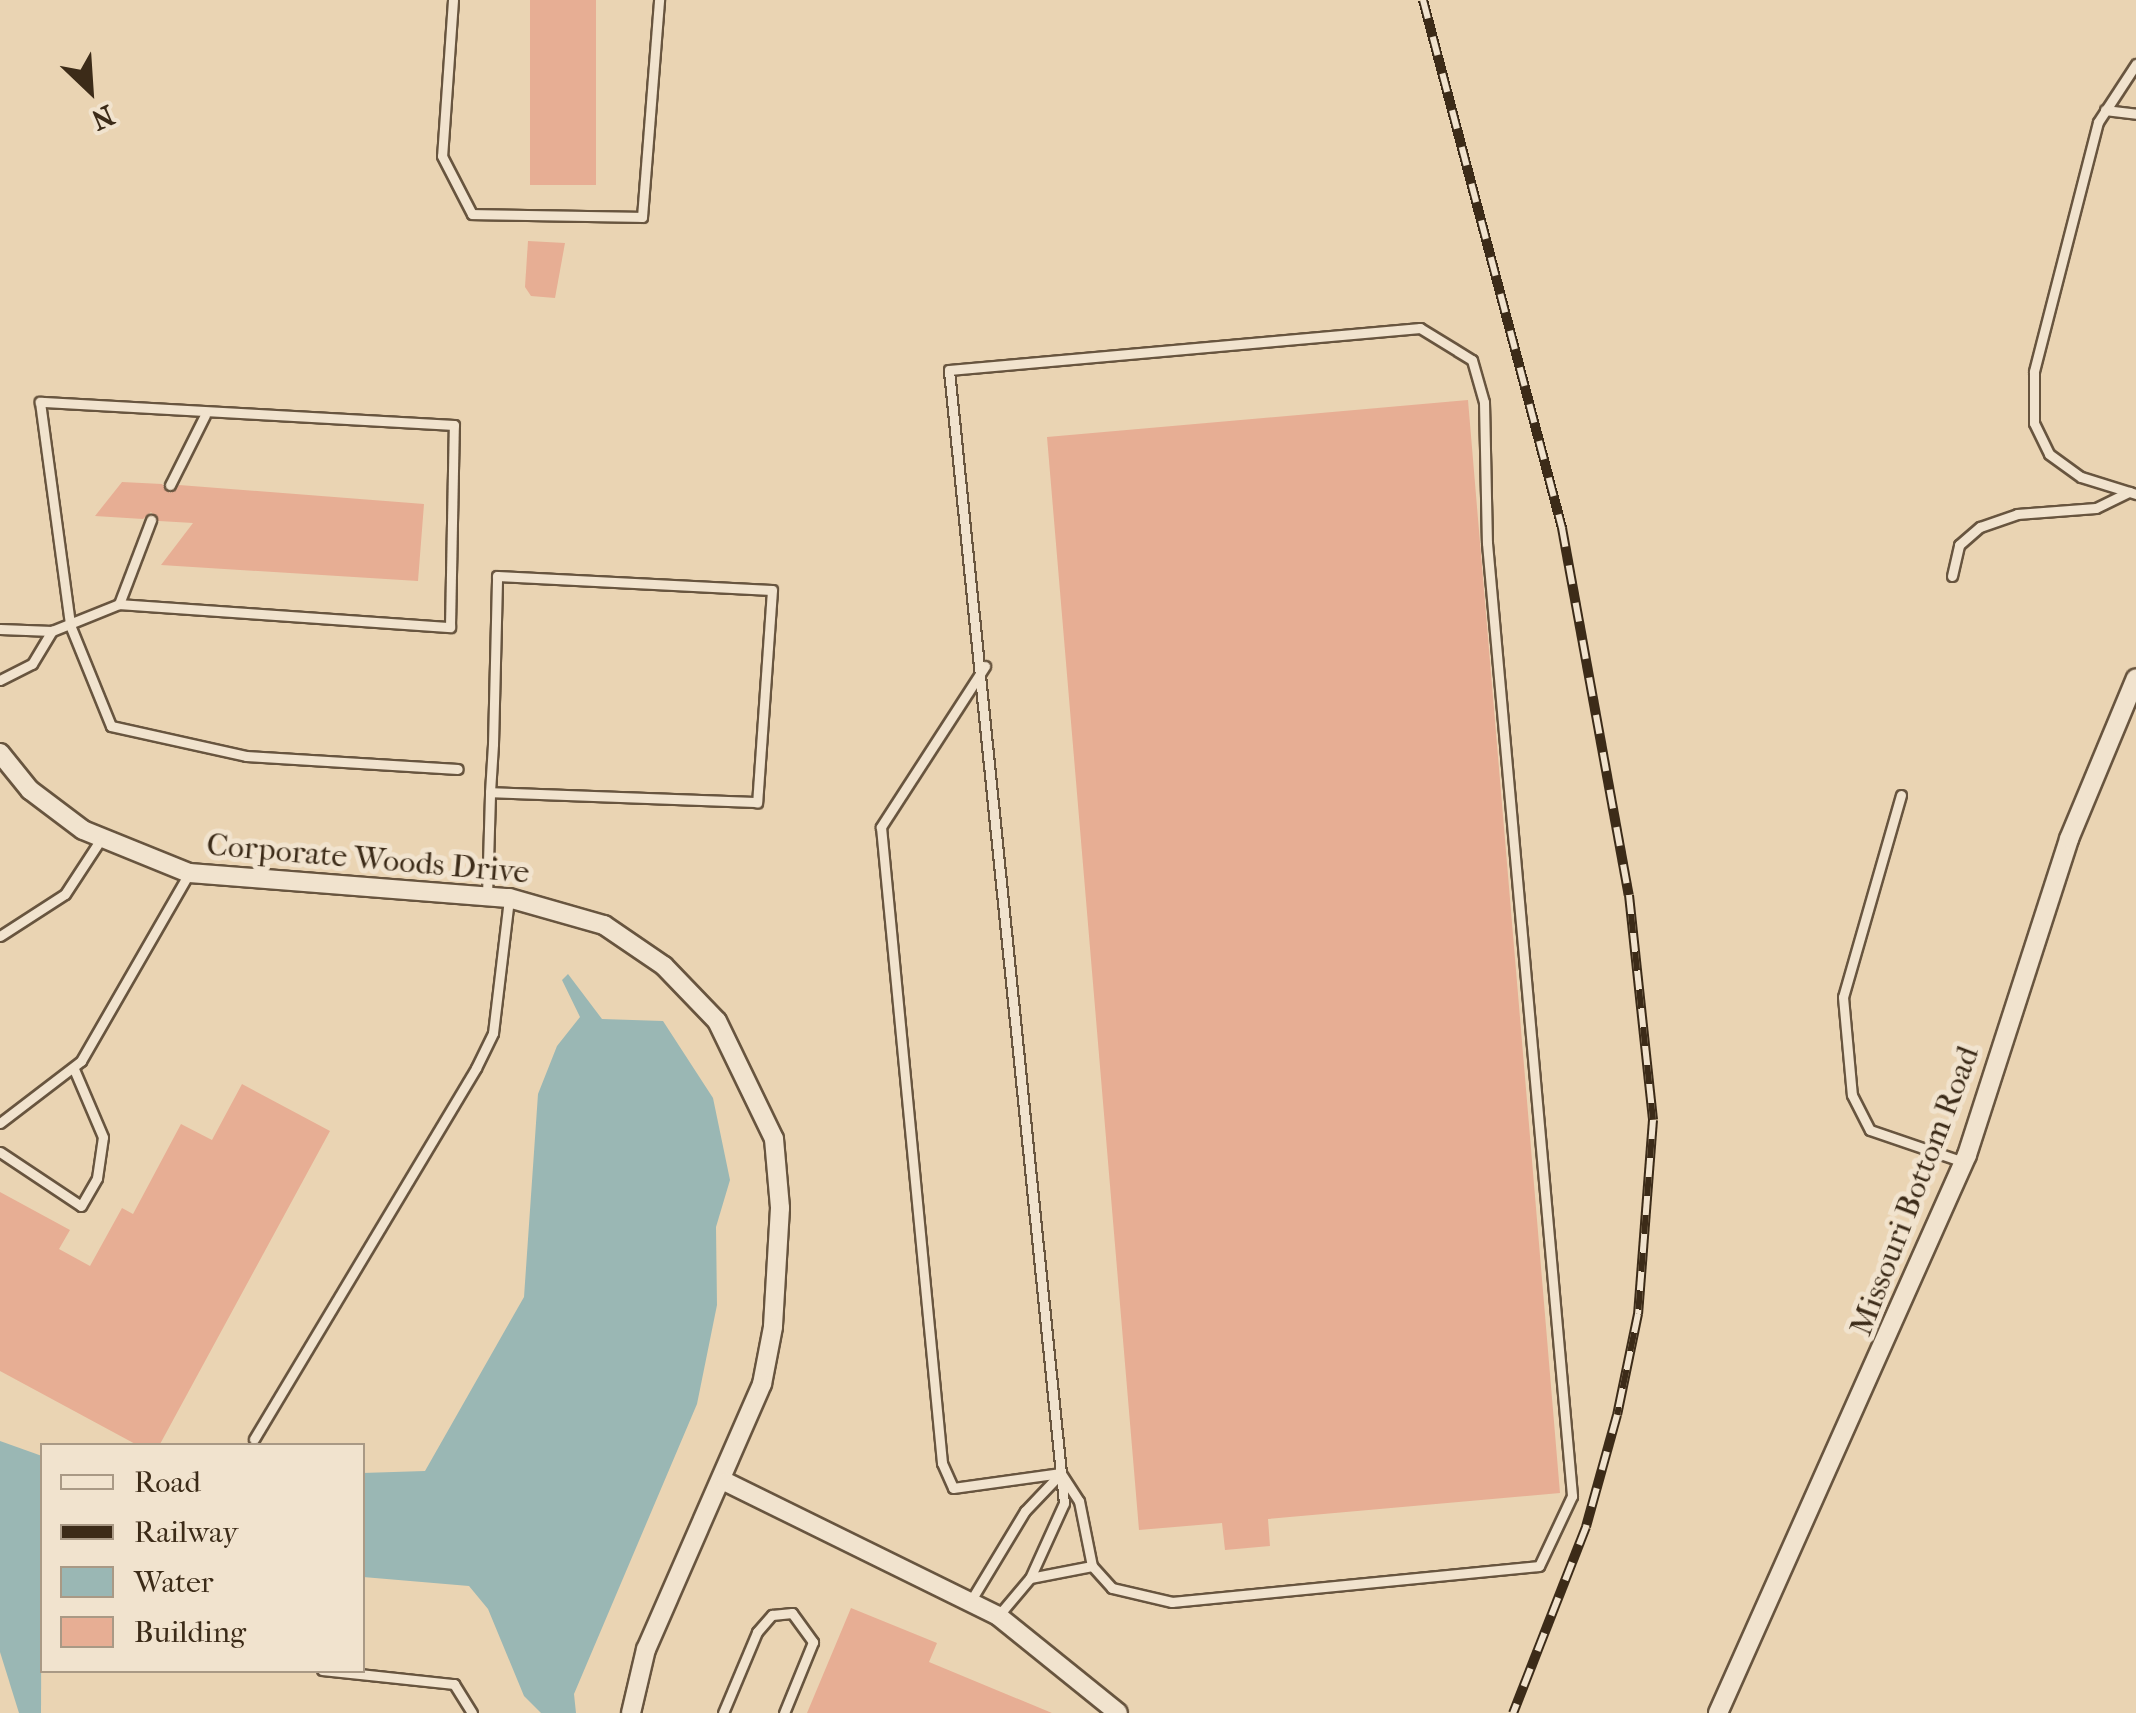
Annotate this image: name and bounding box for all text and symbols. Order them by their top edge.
north arrow [40,40,140,140]
text: N [86,98,119,137]
street label: Corporate Woods Drive [205,826,531,892]
street label: Missouri Bottom Road [1842,1041,1988,1341]
legend [40,1443,365,1673]
text: Road [134,1465,201,1500]
text: Railway [134,1515,238,1550]
text: Water [134,1565,214,1600]
text: Building [134,1615,246,1650]

